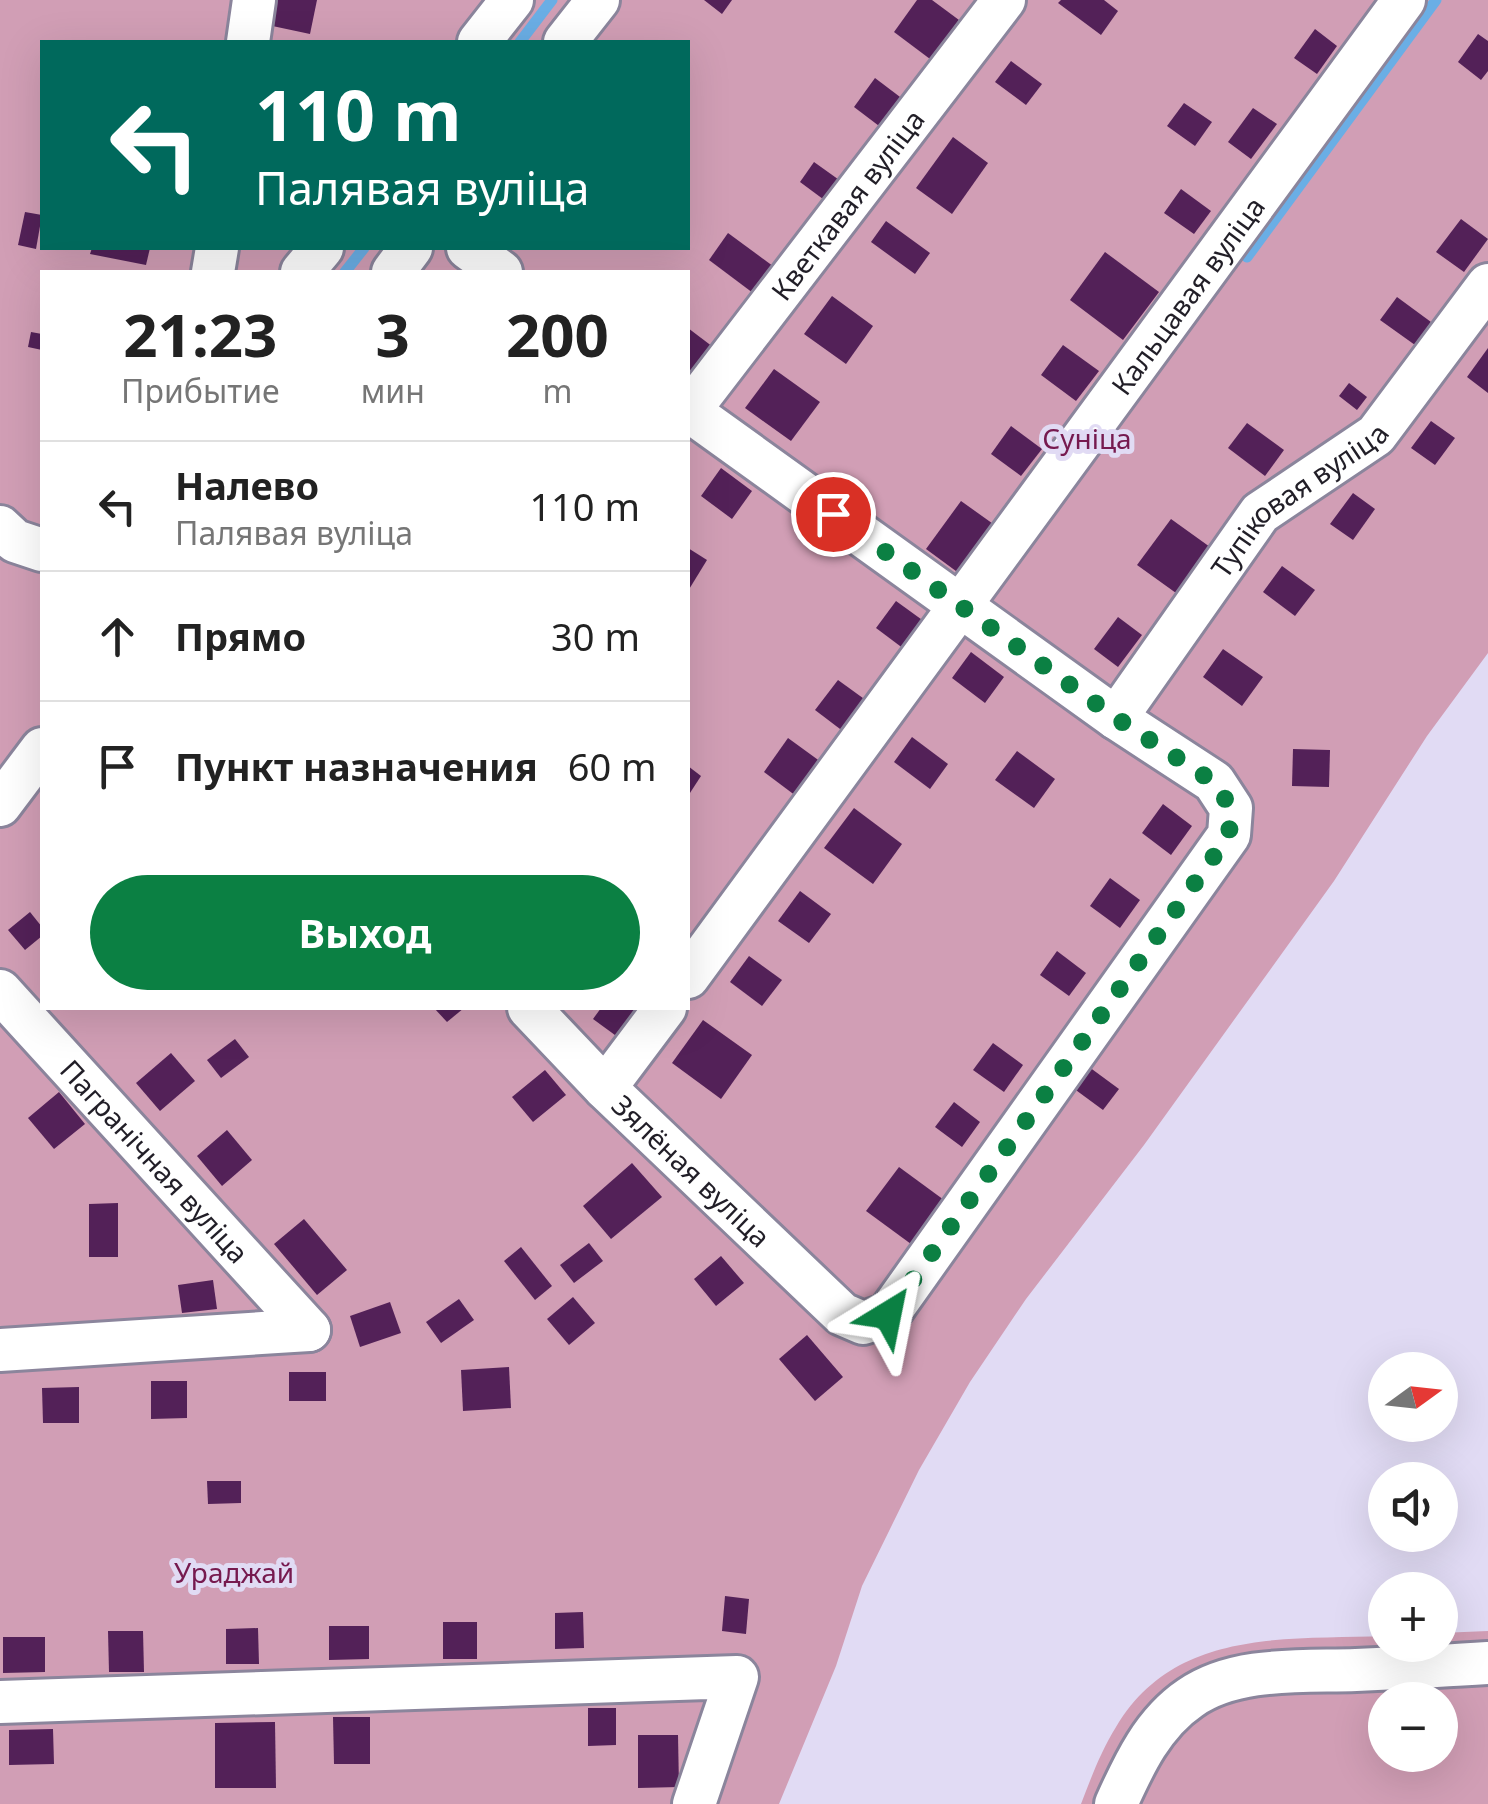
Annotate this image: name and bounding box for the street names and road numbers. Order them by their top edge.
street label: Кветкавая вуліца [762,101,932,308]
street label: Кальцавая вуліца [1102,189,1273,402]
street label: Тупіковая вуліца [1202,416,1397,585]
street label: Пагранічная вуліца [52,1051,258,1271]
street label: Зялёная вуліца [604,1086,779,1255]

